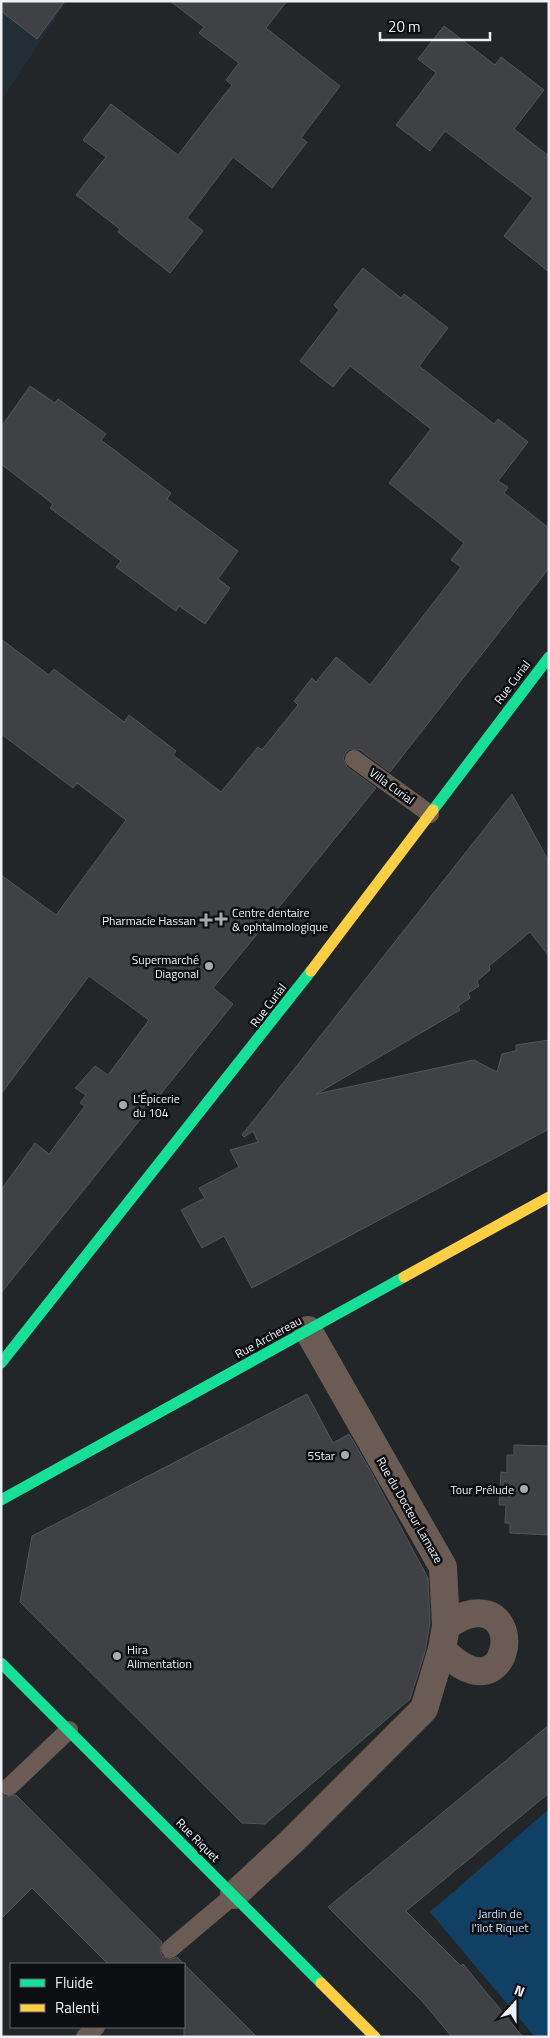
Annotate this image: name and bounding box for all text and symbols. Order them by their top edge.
scale bar [380,10,490,42]
text: 20 m [388,15,421,38]
street label: Rue Curial [489,656,535,708]
street label: Villa Curial [365,763,419,809]
place label: Centre dentaire & ophtalmologique [232,903,328,936]
place label: Pharmacie Hassan [102,911,196,930]
marker: Centre dentaire & ophtalmologique [214,912,228,926]
marker: Pharmacie Hassan [200,914,212,926]
place label: Supermarché Diagonal [132,950,199,983]
marker: Supermarché Diagonal [203,960,215,972]
street label: Rue Curial [245,979,291,1031]
place label: L'Épicerie du 104 [133,1089,180,1122]
marker: L'Épicerie du 104 [117,1099,129,1111]
street label: Rue Archereau [231,1311,305,1363]
place label: 5Star [308,1446,335,1465]
marker: 5Star [339,1449,351,1461]
street label: Rue du Docteur Lamaze [372,1453,448,1567]
place label: Tour Prélude [451,1480,514,1499]
marker: Tour Prélude [518,1483,530,1495]
place label: Hira Alimentation [127,1640,192,1673]
marker: Hira Alimentation [111,1650,123,1662]
street label: Rue Riquet [172,1814,225,1867]
park label: Jardin de l'îlot Riquet [472,1904,529,1937]
legend [10,1963,185,2028]
text: Fluide [55,1971,93,1994]
north arrow [490,1978,540,2028]
text: N [512,1979,528,2002]
text: Ralenti [55,1996,99,2019]

